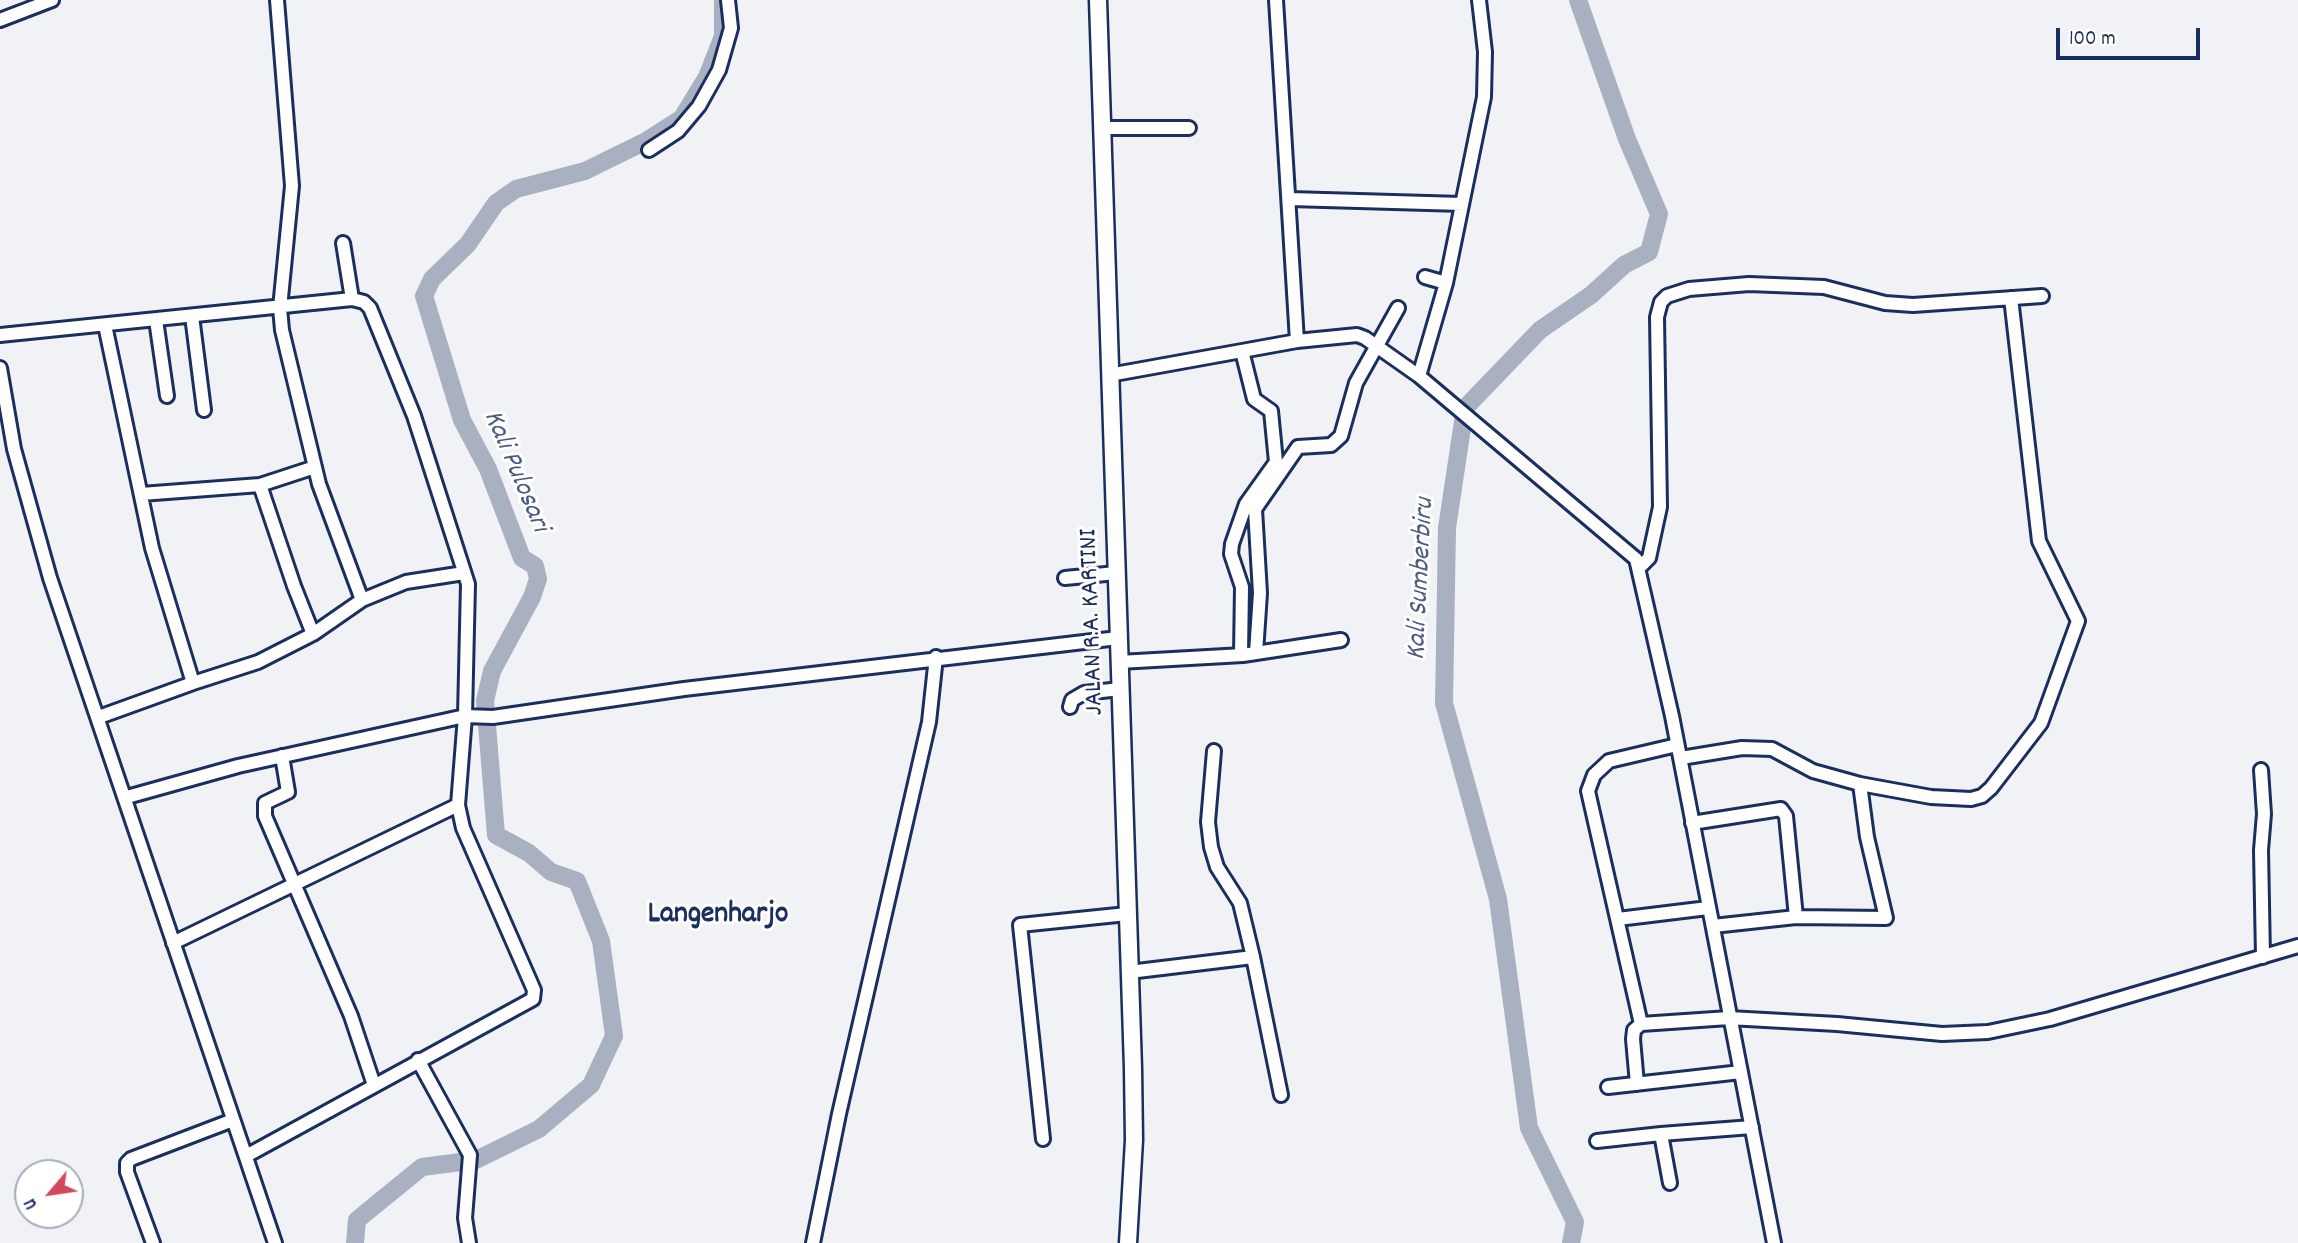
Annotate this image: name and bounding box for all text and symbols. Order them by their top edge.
scale bar [2060,14,2204,58]
text: 100 m [2069,25,2116,55]
water label: Kali Pulosari [473,406,555,538]
water label: Kali Sumberbiru [1402,497,1444,661]
street label: JALAN R.A. KARTINI [1075,528,1113,716]
district label: Langenharjo [648,899,788,935]
north arrow [14,1159,84,1229]
text: U [18,1193,46,1214]

